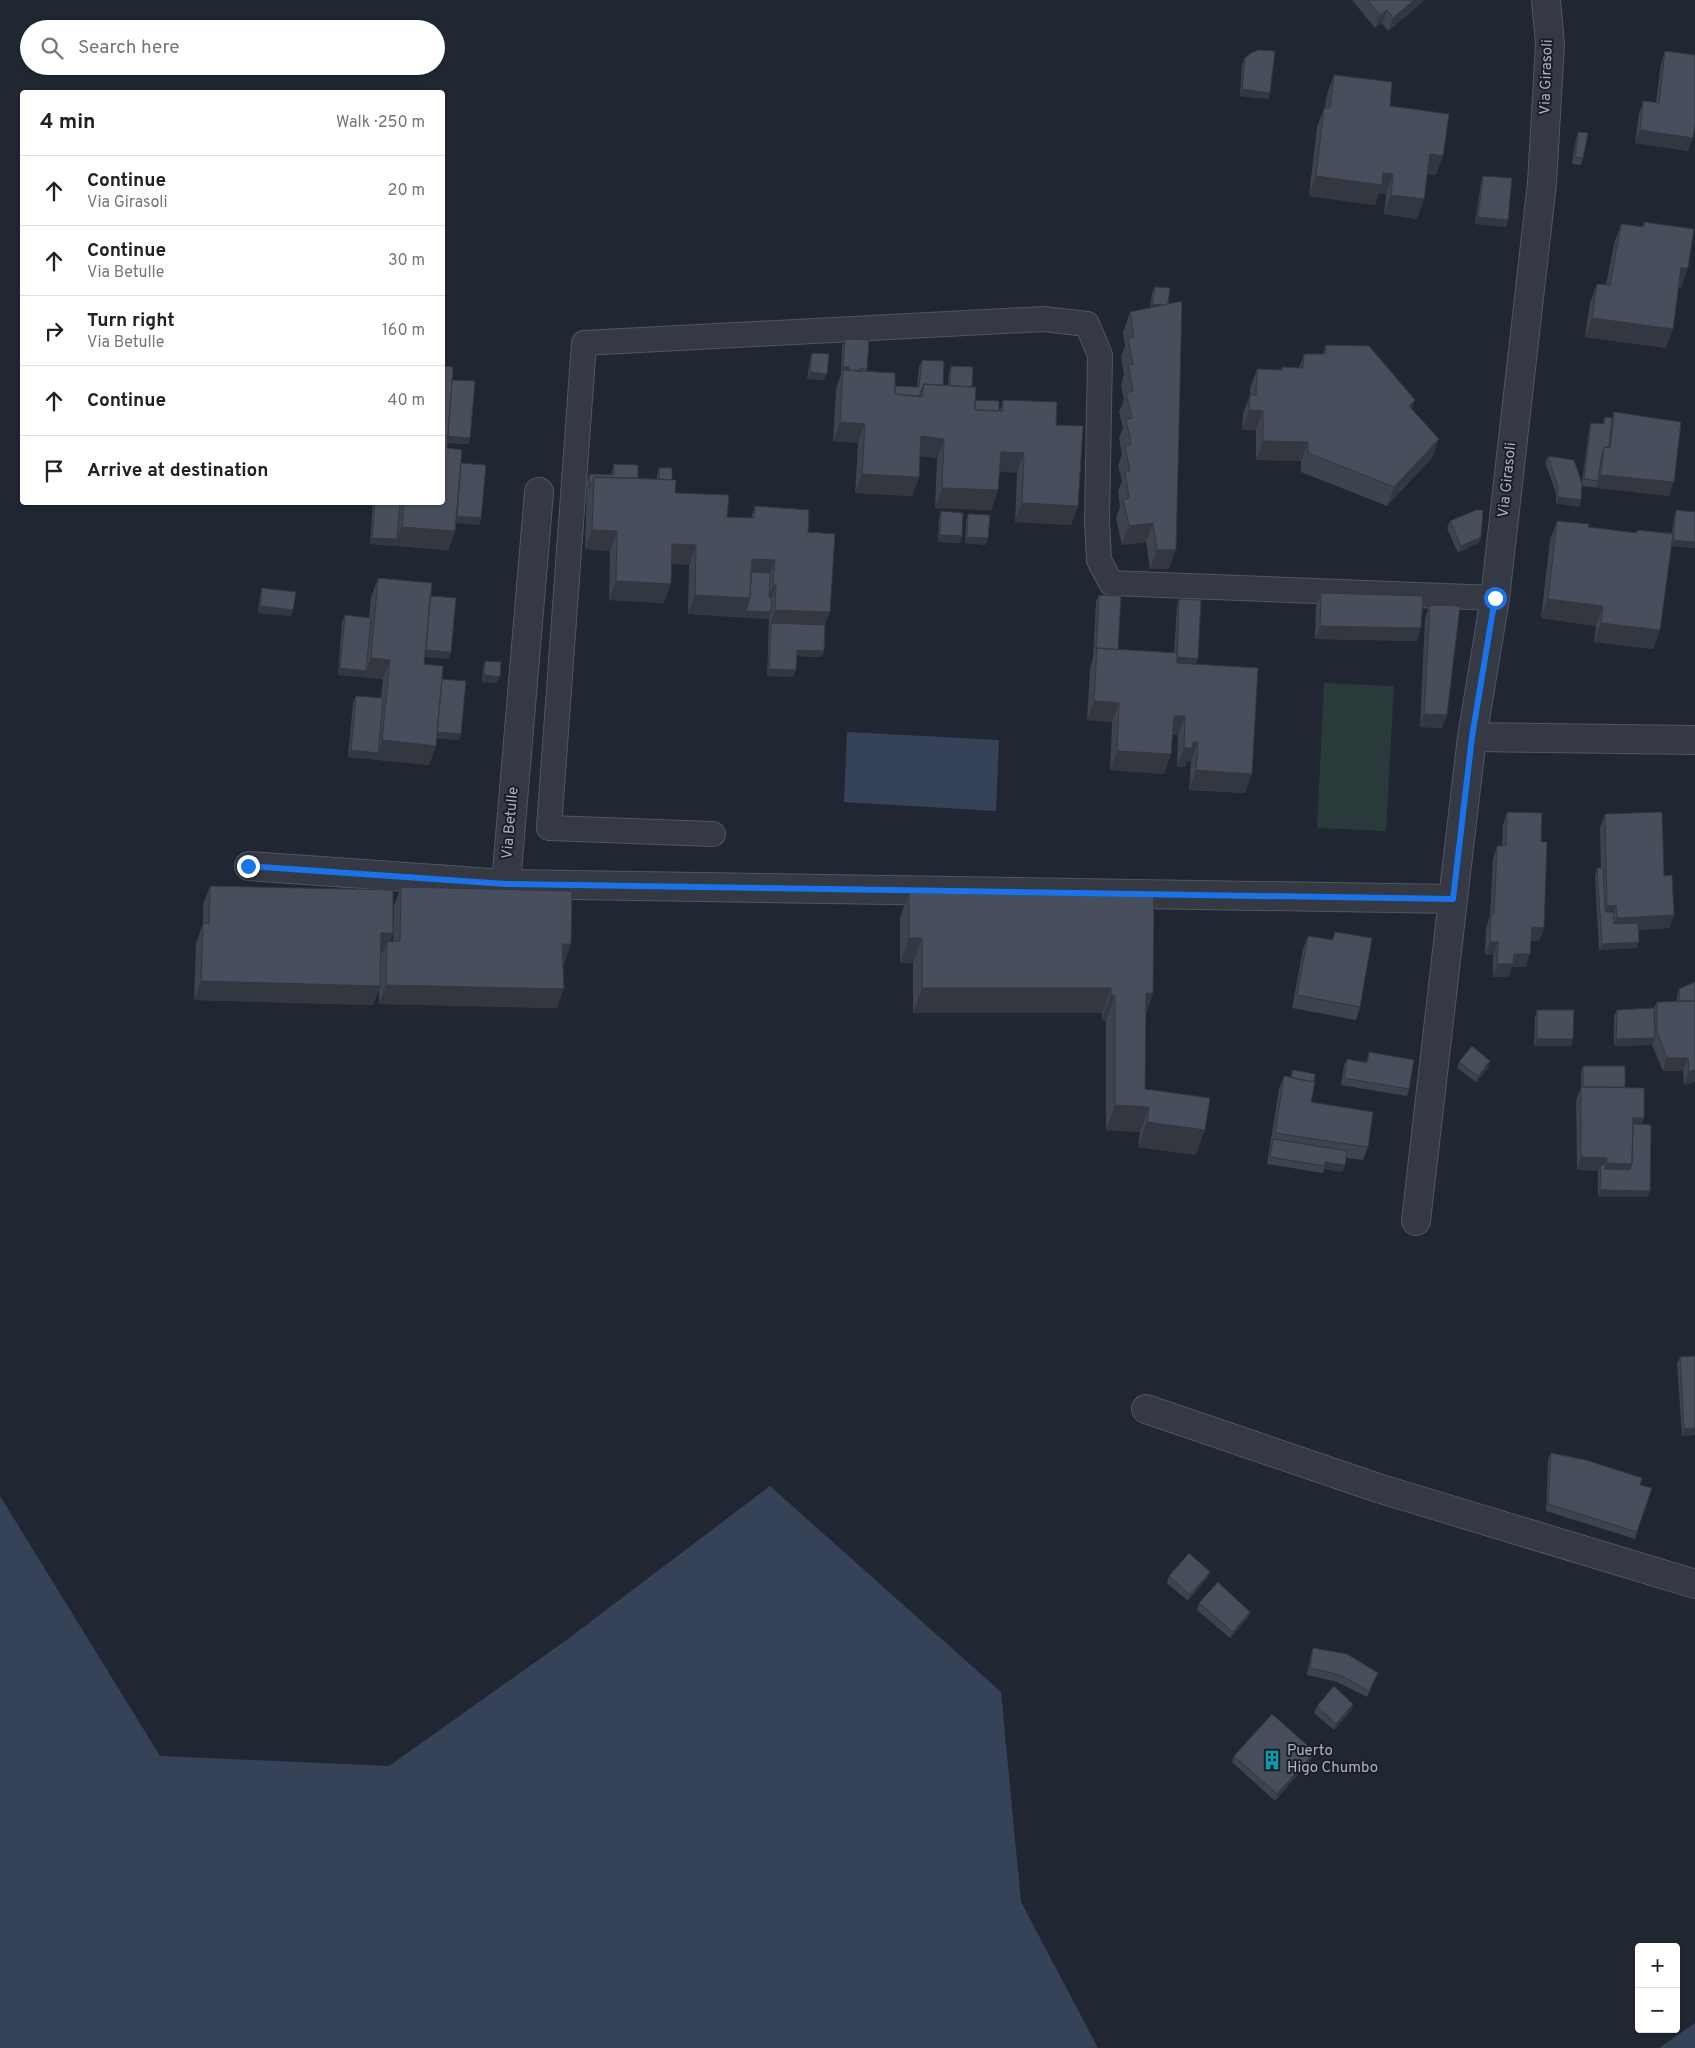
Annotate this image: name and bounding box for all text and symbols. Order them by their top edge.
search box [20,20,445,75]
icon: search [38,34,66,62]
text: Search here [78,36,180,60]
street label: Via Girasoli [1536,39,1558,115]
text: 4 min [40,109,96,136]
text: Walk · 250 m [336,113,425,133]
text: Continue [87,169,166,193]
icon: ahead [40,177,68,205]
text: 20 m [388,181,425,201]
text: Via Girasoli [87,193,168,213]
text: Continue [87,239,166,263]
icon: ahead [40,247,68,275]
text: 30 m [388,251,425,271]
text: Via Betulle [87,263,164,283]
text: Turn right [87,309,175,333]
icon: right [40,317,68,345]
text: 160 m [382,321,425,341]
text: Via Betulle [87,333,164,353]
icon: ahead [40,387,68,415]
text: Continue [87,389,166,413]
text: 40 m [387,391,425,411]
street label: Via Girasoli [1495,441,1521,519]
icon: arrive [40,457,68,485]
text: Arrive at destination [87,459,268,483]
route start [1484,587,1507,610]
street label: Via Betulle [498,786,524,860]
route end [237,855,260,878]
place label: Puerto Higo Chumbo [1287,1742,1378,1778]
building icon: Puerto Higo Chumbo [1261,1749,1283,1771]
map controls [1635,1943,1680,2033]
button: + [1635,1943,1680,1988]
button: − [1635,1988,1680,2033]

